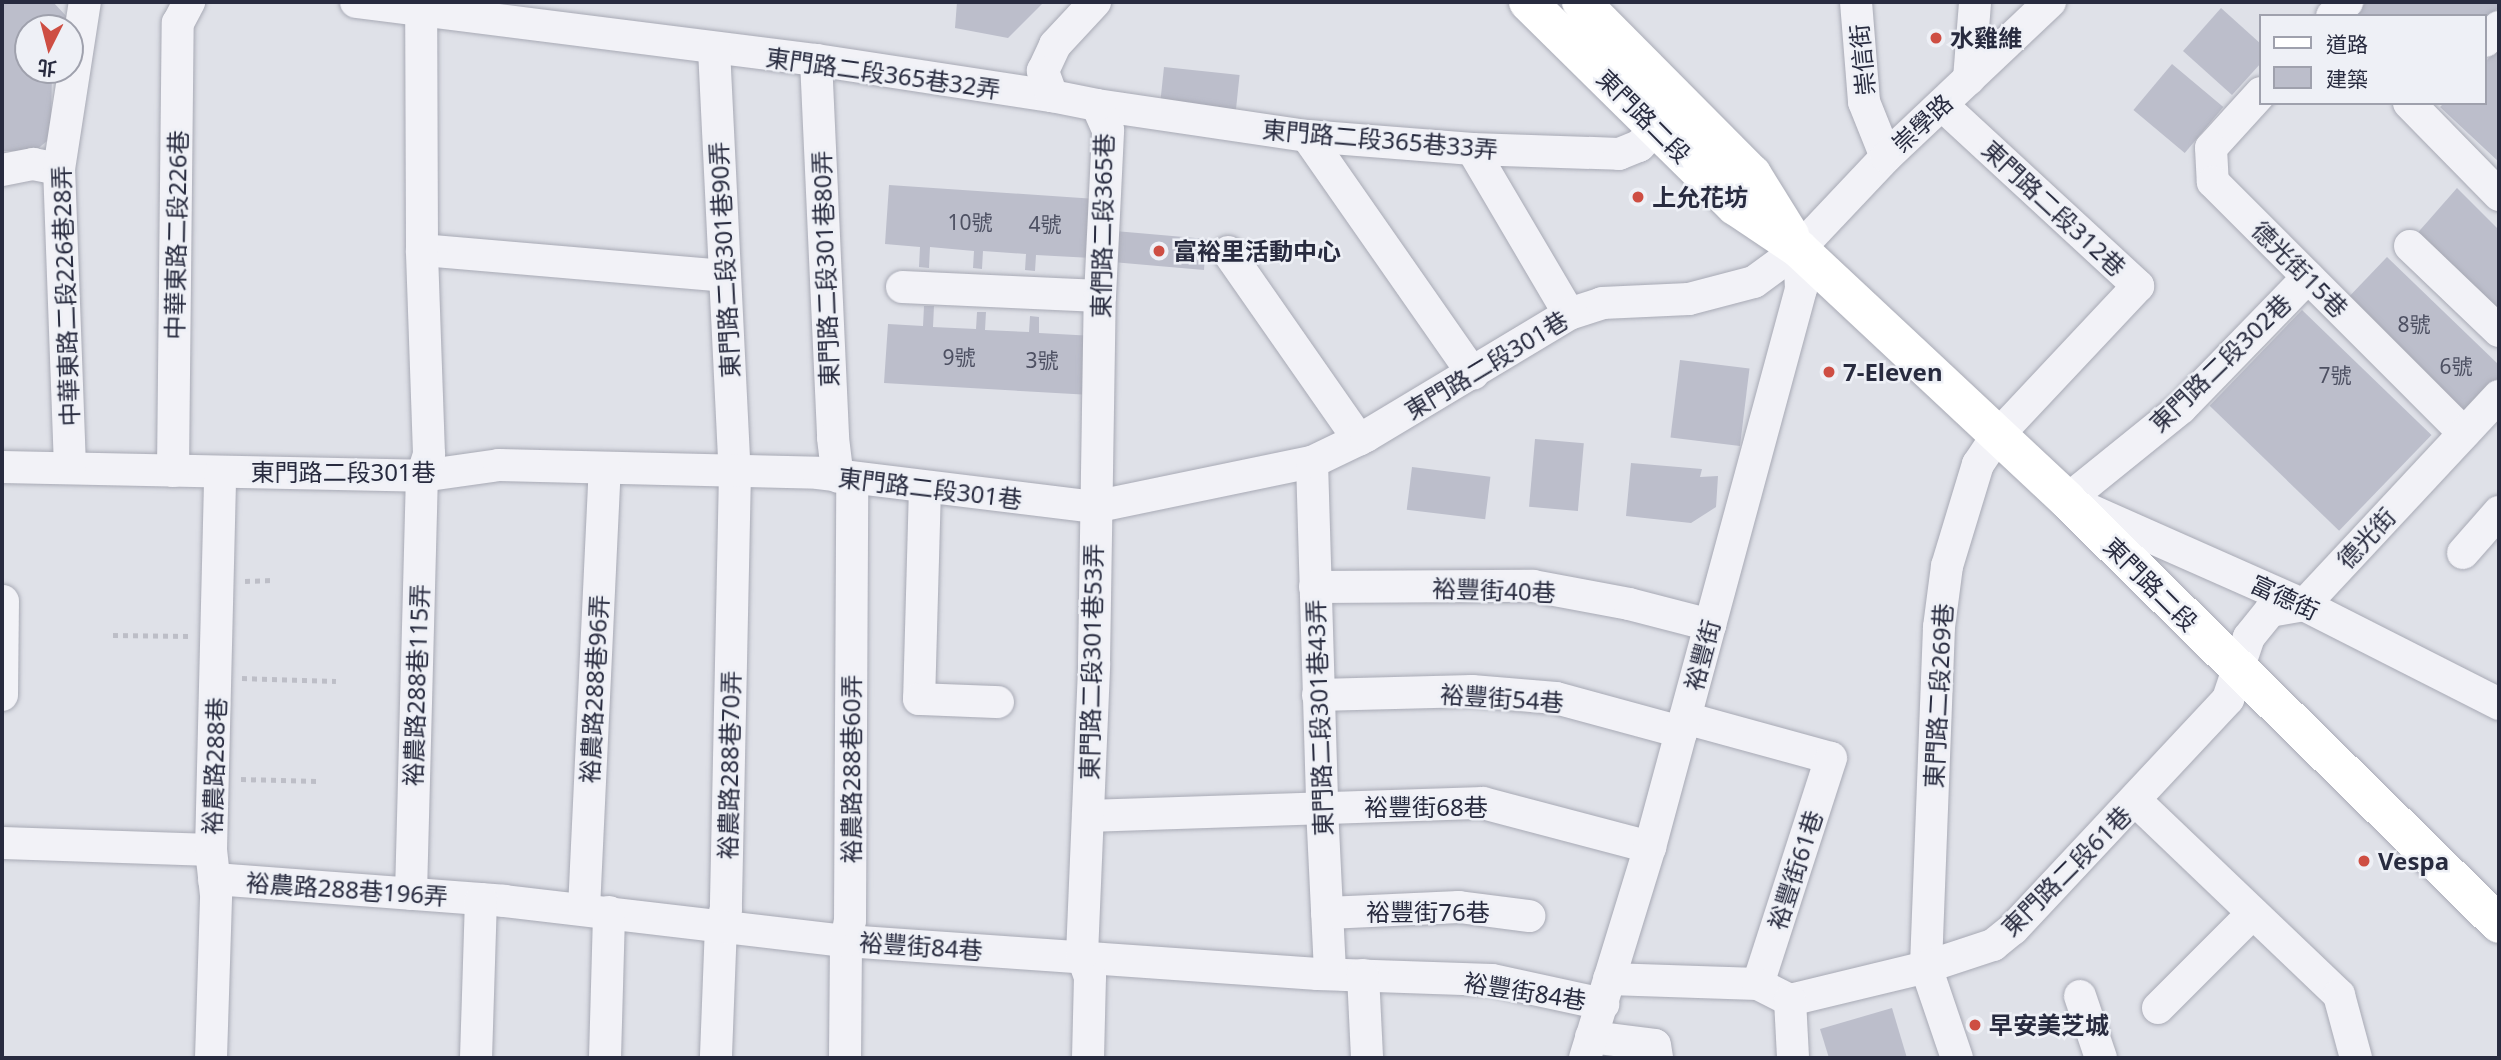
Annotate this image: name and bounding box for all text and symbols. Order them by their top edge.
north arrow [14,14,84,84]
legend [2260,14,2487,105]
street label: 崇信街 [1844,23,1880,97]
place label: 水雞維 [1950,24,2022,52]
marker: 水雞維 [1928,30,1944,46]
text: 道路 [2326,30,2368,58]
street label: 東門路二段365巷32弄 [764,42,1002,104]
text: 北 [36,54,58,82]
street label: 東門路二段 [1591,63,1697,169]
text: 建築 [2326,65,2368,93]
street label: 崇學路 [1886,88,1958,158]
street label: 東門路二段365巷33弄 [1261,114,1499,164]
street label: 中華東路二段226巷 [160,130,192,340]
street label: 東們路二段365巷 [1086,133,1118,319]
street label: 東門路二段312巷 [1976,134,2132,282]
street label: 東門路二段301巷90弄 [703,141,745,379]
street label: 東門路二段301巷80弄 [806,150,844,388]
street label: 中華東路二段226巷28弄 [46,165,84,427]
place label: 上允花坊 [1652,183,1748,211]
marker: 上允花坊 [1630,189,1646,205]
house number: 10號 [947,209,993,235]
house number: 4號 [1028,211,1062,237]
street label: 德光街15巷 [2246,215,2354,323]
place label: 富裕里活動中心 [1173,237,1341,265]
marker: 富裕里活動中心 [1151,243,1167,259]
street label: 東門路二段302巷 [2143,288,2297,438]
street label: 東門路二段301巷 [1399,305,1573,425]
house number: 8號 [2397,311,2431,337]
house number: 9號 [942,344,976,370]
house number: 3號 [1025,347,1059,373]
house number: 6號 [2439,353,2473,379]
place label: 7-Eleven [1843,358,1942,386]
house number: 7號 [2318,362,2352,388]
marker: 7-Eleven [1821,364,1837,380]
street label: 東門路二段301巷 [250,458,436,486]
street label: 東門路二段301巷 [836,462,1024,514]
street label: 德光街 [2331,502,2401,574]
street label: 東門路二段 [2098,531,2204,637]
street label: 東門路二段301巷53弄 [1075,543,1107,781]
street label: 富德街 [2246,569,2324,625]
street label: 裕豐街40巷 [1432,573,1556,607]
street label: 裕農路288巷115弄 [398,583,434,787]
street label: 裕農路288巷96弄 [575,594,613,784]
street label: 東門路二段301巷43弄 [1300,599,1338,837]
street label: 東門路二段269巷 [1919,603,1957,789]
street label: 裕豐街 [1679,616,1725,694]
street label: 裕農路288巷70弄 [713,670,745,860]
street label: 裕農路288巷60弄 [837,675,865,863]
street label: 裕豐街54巷 [1439,679,1565,717]
street label: 裕農路288巷 [197,697,231,835]
street label: 裕豐街68巷 [1364,793,1488,821]
street label: 東門路二段61巷 [1995,800,2137,942]
street label: 裕豐街61巷 [1762,807,1828,933]
place label: Vespa [2378,847,2449,875]
marker: Vespa [2356,853,2372,869]
street label: 裕農路288巷196弄 [245,868,449,910]
street label: 裕豐街76巷 [1366,898,1490,926]
street label: 裕豐街84巷 [858,927,984,965]
street label: 裕豐街84巷 [1462,967,1588,1015]
place label: 早安美芝城 [1989,1011,2109,1039]
marker: 早安美芝城 [1967,1017,1983,1033]

